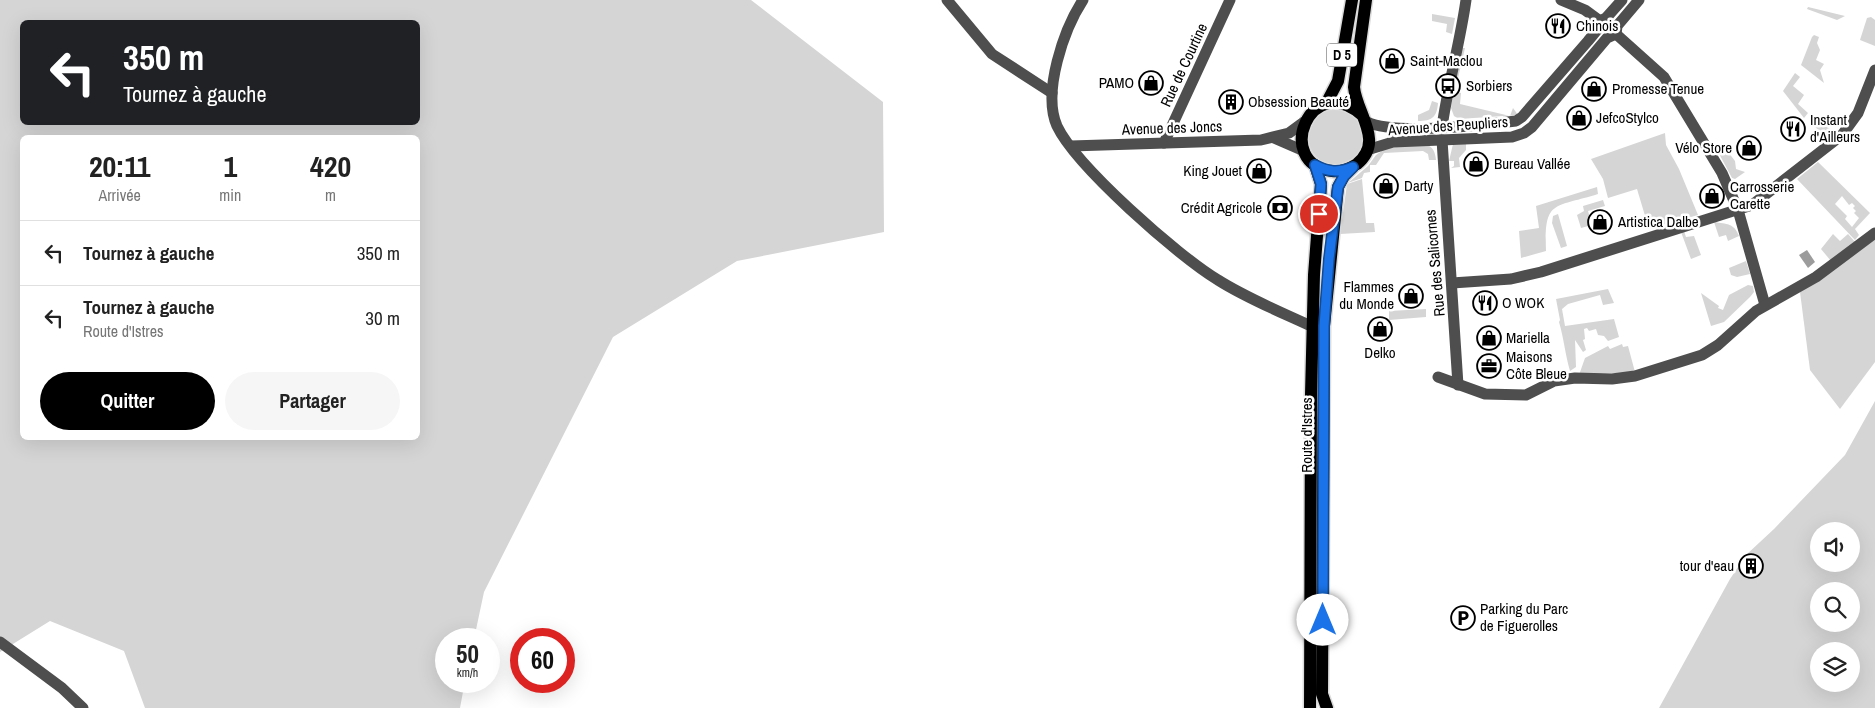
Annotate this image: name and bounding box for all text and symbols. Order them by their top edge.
restaurant icon: Chinois [1545,13,1571,39]
place label: Chinois [1576,15,1618,36]
street label: Rue de Courtine [1155,19,1212,110]
text: 350 m [123,34,204,81]
icon: left [40,40,105,105]
road number: D 5 [1327,44,1357,66]
shop icon: Saint-Maclou [1379,48,1405,74]
place label: Saint-Maclou [1410,50,1482,71]
shop icon: PAMO [1138,70,1164,96]
place label: PAMO [1099,72,1134,93]
bus stop icon: Sorbiers [1435,73,1461,99]
place label: Sorbiers [1466,75,1513,96]
shop icon: Promesse Tenue [1581,76,1607,102]
place label: Promesse Tenue [1612,78,1704,99]
text: Tournez à gauche [123,79,266,109]
building icon: Obsession Beauté [1218,89,1244,115]
place label: Obsession Beauté [1248,91,1349,112]
shop icon: JefcoStylco [1566,105,1592,131]
place label: JefcoStylco [1596,107,1659,128]
place label: Instant d'Ailleurs [1810,109,1860,147]
street label: Avenue des Peupliers [1386,111,1509,140]
street label: Avenue des Joncs [1120,115,1222,140]
restaurant icon: Instant d'Ailleurs [1780,116,1806,142]
shop icon: Vélo Store [1736,135,1762,161]
place label: Vélo Store [1675,137,1732,158]
text: 20:11 [89,146,150,186]
text: 1 [223,146,237,186]
text: 420 [310,146,351,186]
shop icon: Bureau Vallée [1463,151,1489,177]
place label: Bureau Vallée [1494,153,1571,174]
shop icon: King Jouet [1246,158,1272,184]
place label: King Jouet [1183,160,1243,181]
shop icon: Darty [1373,173,1399,199]
place label: Darty [1404,175,1434,196]
place label: Carrosserie Carette [1730,176,1794,214]
shop icon: Carrosserie Carette [1699,183,1725,209]
text: Arrivée [99,184,141,206]
text: min [219,184,241,206]
text: m [325,184,336,206]
pin [1298,193,1340,235]
bank icon: Crédit Agricole [1267,195,1293,221]
place label: Crédit Agricole [1181,197,1262,218]
icon: arrive [1305,200,1333,228]
street label: Rue des Salicornes [1419,209,1450,317]
shop icon: Artistica Dalbe [1587,209,1613,235]
place label: Artistica Dalbe [1617,211,1699,232]
icon: left [40,239,68,267]
text: Tournez à gauche [83,240,214,266]
text: 350 m [357,240,400,266]
place label: Flammes du Monde [1339,276,1394,314]
shop icon: Flammes du Monde [1398,283,1424,309]
restaurant icon: O WOK [1472,290,1498,316]
place label: O WOK [1502,292,1545,313]
text: Tournez à gauche [83,294,214,320]
icon: left [40,304,68,332]
text: 30 m [365,305,400,331]
shop icon: Delko [1367,316,1393,342]
text: Route d'Istres [83,320,164,342]
shop icon: Mariella [1476,325,1502,351]
place label: Mariella [1506,327,1550,348]
place label: Delko [1364,342,1396,363]
place label: Maisons Côte Bleue [1506,346,1567,384]
office icon: Maisons Côte Bleue [1476,353,1502,379]
button: Quitter [40,372,215,430]
button: Partager [225,372,400,430]
street label: Route d'Istres [1296,397,1317,473]
map controls [1810,522,1860,692]
button: sound [1810,522,1860,572]
building icon: tour d'eau [1738,553,1764,579]
place label: tour d'eau [1680,555,1734,576]
button: search [1810,582,1860,632]
position arrow [1296,593,1348,645]
place label: Parking du Parc de Figuerolles [1480,598,1568,636]
parking icon: Parking du Parc de Figuerolles [1450,605,1476,631]
speed limit sign: 60 [510,628,575,693]
text: 50 [456,637,479,671]
button: layers [1810,642,1860,692]
text: km/h [457,665,478,681]

